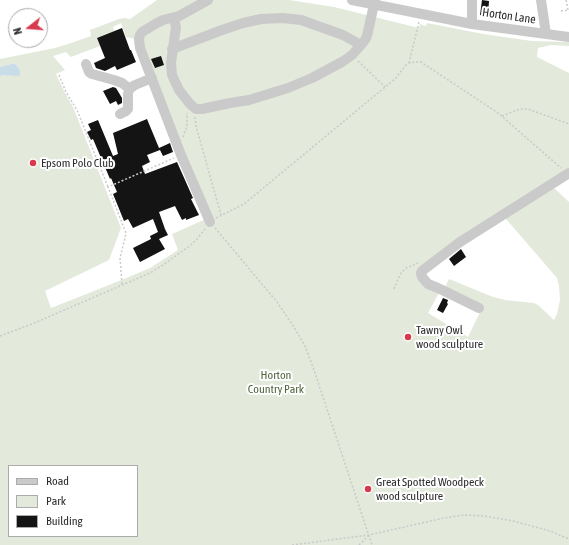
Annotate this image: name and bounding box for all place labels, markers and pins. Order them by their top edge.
place label: Epsom Polo Club [41,156,114,170]
marker: Epsom Polo Club [28,158,38,168]
place label: Tawny Owl wood sculpture [416,323,483,351]
marker: Tawny Owl wood sculpture [403,332,413,342]
place label: Great Spotted Woodpeck wood sculpture [376,475,484,503]
marker: Great Spotted Woodpeck wood sculpture [363,484,373,494]

